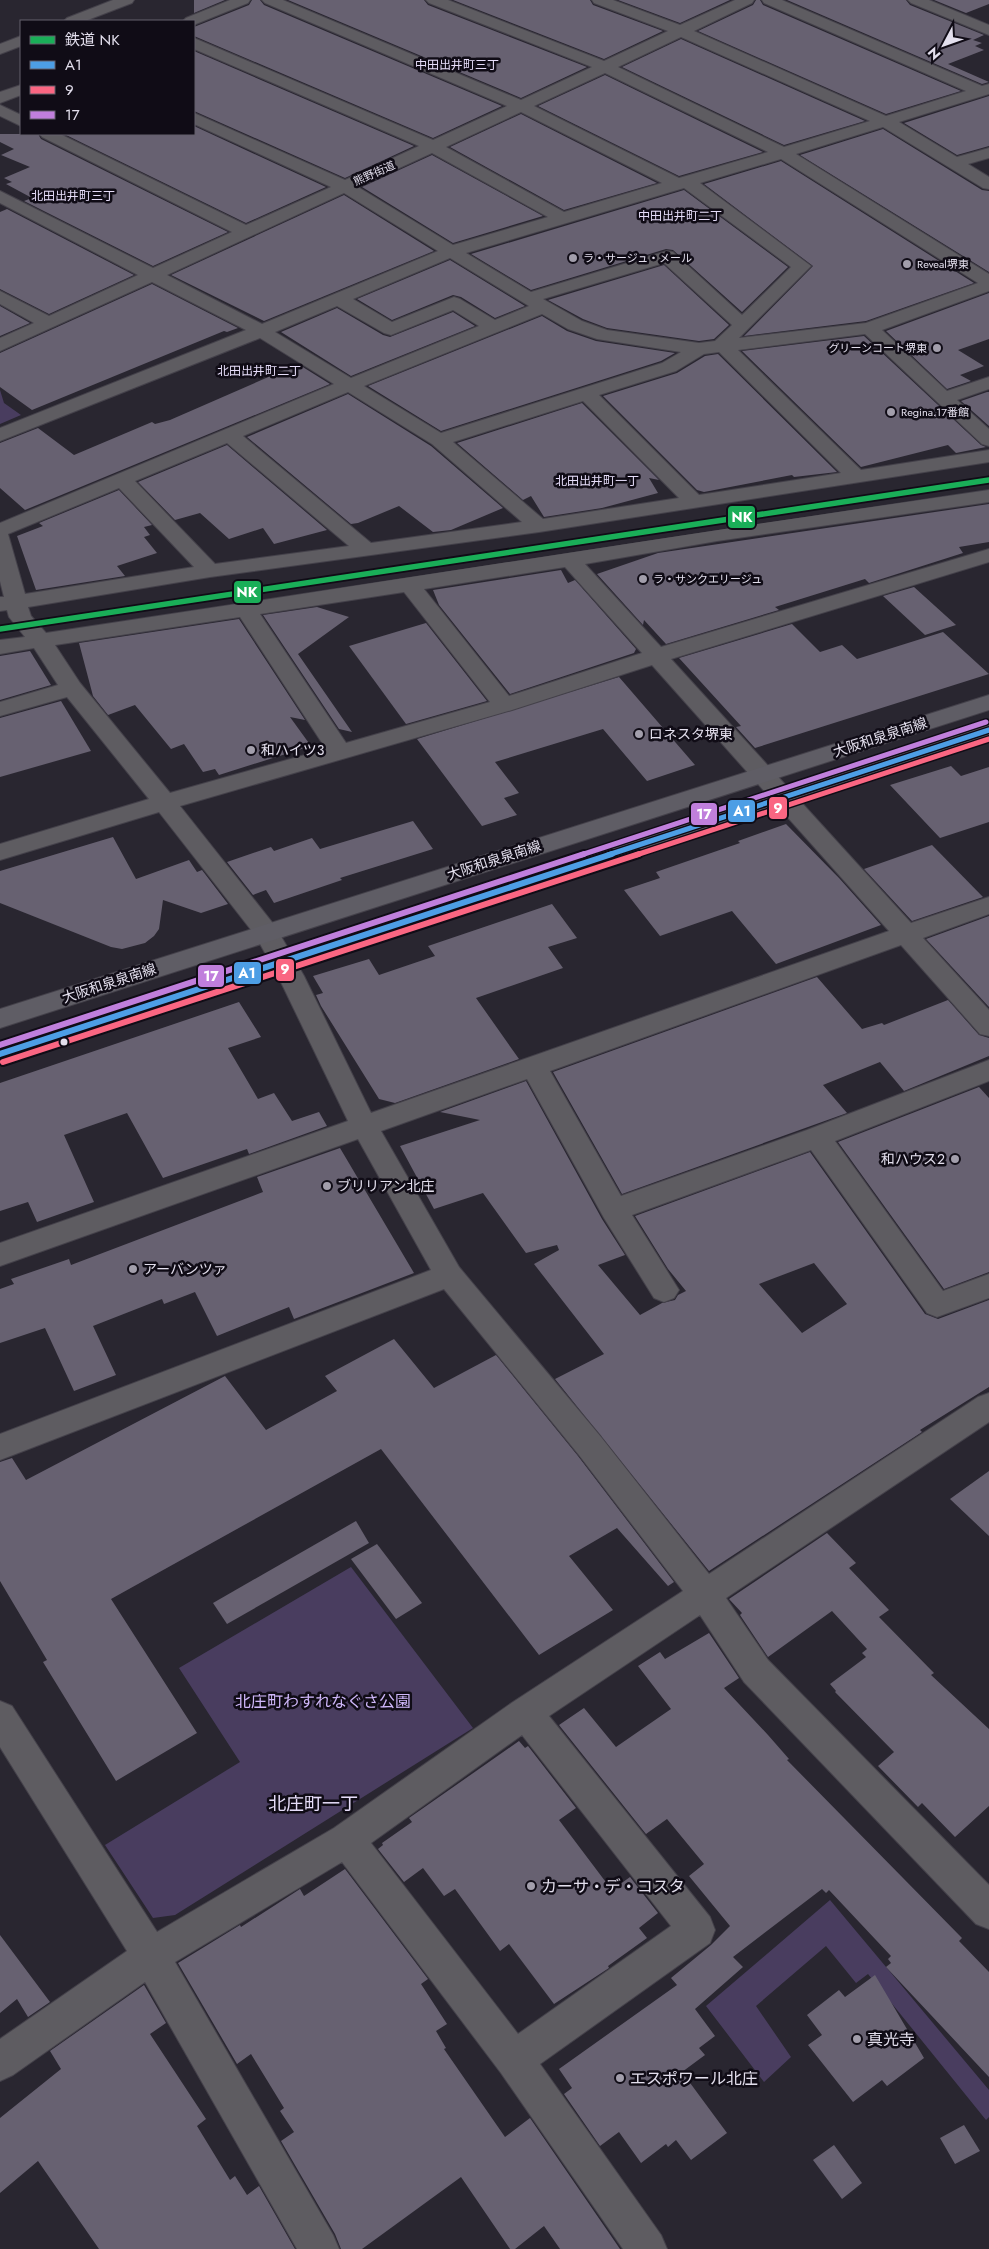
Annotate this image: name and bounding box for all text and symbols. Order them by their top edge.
legend [20,20,195,135]
north arrow [919,20,969,70]
text: 鉄道 NK [65,29,120,51]
text: N [923,43,945,64]
text: A1 [65,54,82,76]
district label: 中田出井町三丁 [415,56,499,74]
text: 9 [65,79,74,101]
text: 17 [65,104,80,126]
street label: 熊野街道 [351,157,397,189]
district label: 北田出井町三丁 [31,187,115,205]
district label: 中田出井町二丁 [638,207,722,225]
place label: ラ・サージュ・メール [583,250,692,266]
marker: ラ・サージュ・メール [567,252,579,264]
place label: Reveal堺東 [917,256,969,272]
marker: Reveal堺東 [901,258,913,270]
place label: グリーンコート堺東 [829,340,927,356]
marker: グリーンコート堺東 [931,342,943,354]
district label: 北田出井町二丁 [217,362,301,380]
place label: Regina.17番館 [901,404,969,420]
marker: Regina.17番館 [885,406,897,418]
district label: 北田出井町一丁 [555,472,639,490]
line badge: NK [727,505,756,529]
text: NK [732,507,753,527]
place label: ラ・サンクエリージュ [653,571,762,587]
marker: ラ・サンクエリージュ [637,573,649,585]
line badge: NK [233,580,262,604]
text: NK [237,582,258,602]
street label: 大阪和泉泉南線 [830,712,930,762]
place label: ロネスタ堺東 [649,724,733,744]
marker: ロネスタ堺東 [633,728,645,740]
place label: 和ハイツ3 [261,740,325,760]
marker: 和ハイツ3 [245,744,257,756]
line badge: 9 [768,796,788,820]
text: 9 [773,798,783,818]
line badge: A1 [727,799,756,823]
text: A1 [732,801,751,821]
line badge: 17 [690,802,718,826]
text: 17 [696,804,712,824]
street label: 大阪和泉泉南線 [444,835,544,885]
street label: 大阪和泉泉南線 [59,958,159,1008]
line badge: 9 [275,958,295,982]
text: 9 [280,959,290,979]
line badge: A1 [233,961,262,985]
text: A1 [237,963,256,983]
line badge: 17 [197,964,225,988]
text: 17 [203,966,219,986]
unlabelled marker [59,1037,69,1047]
place label: 和ハウス2 [881,1149,945,1169]
marker: 和ハウス2 [949,1153,961,1165]
place label: ブリリアン北庄 [337,1176,434,1196]
marker: ブリリアン北庄 [321,1180,333,1192]
place label: アーバンツァ [143,1259,227,1279]
marker: アーバンツァ [127,1263,139,1275]
park label: 北庄町わすれなぐさ公園 [235,1690,411,1713]
district label: 北庄町一丁 [268,1791,358,1817]
place label: カーサ・デ・コスタ [541,1875,685,1898]
marker: カーサ・デ・コスタ [525,1880,537,1892]
place label: 真光寺 [867,2028,915,2051]
marker: 真光寺 [851,2033,863,2045]
place label: エスポワール北庄 [630,2067,758,2090]
marker: エスポワール北庄 [614,2072,626,2084]

